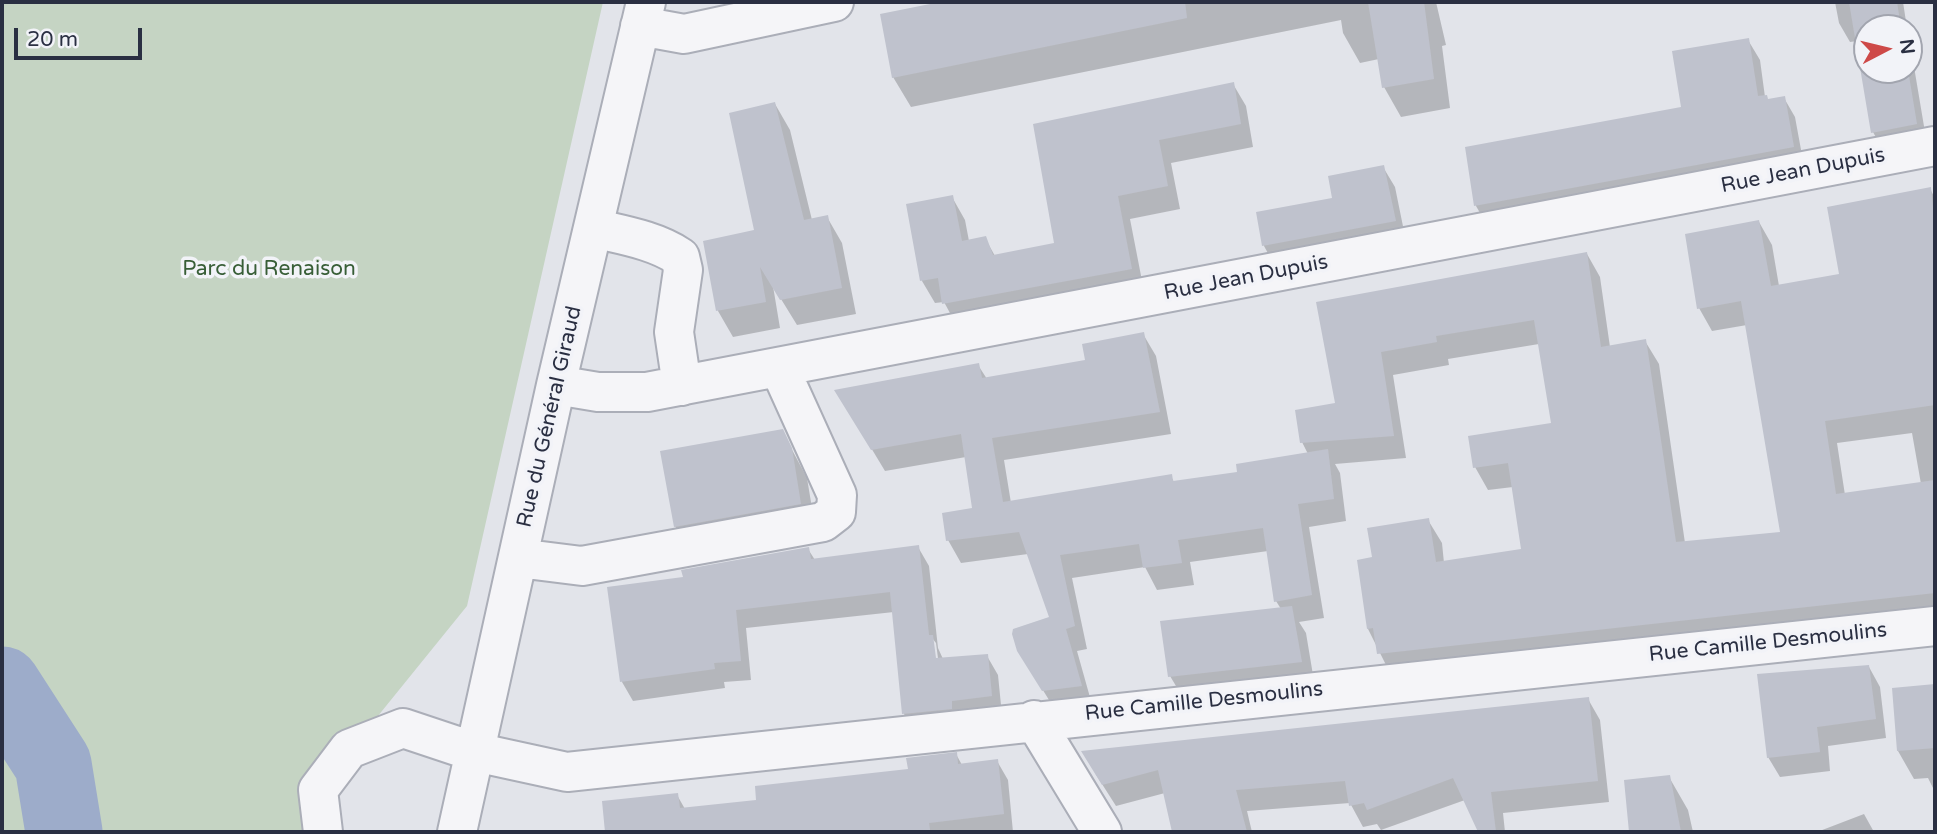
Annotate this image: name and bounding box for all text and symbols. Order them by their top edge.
scale bar [18,14,145,58]
north arrow [1853,14,1923,84]
text: 20 m [27,27,78,52]
text: N [1895,38,1919,56]
street label: Rue Jean Dupuis [1719,143,1887,199]
street label: Rue Jean Dupuis [1162,250,1330,306]
park label: Parc du Renaison [182,256,356,282]
street label: Rue du Général Giraud [512,304,588,530]
street label: Rue Camille Desmoulins [1648,618,1888,668]
street label: Rue Camille Desmoulins [1084,677,1324,727]

